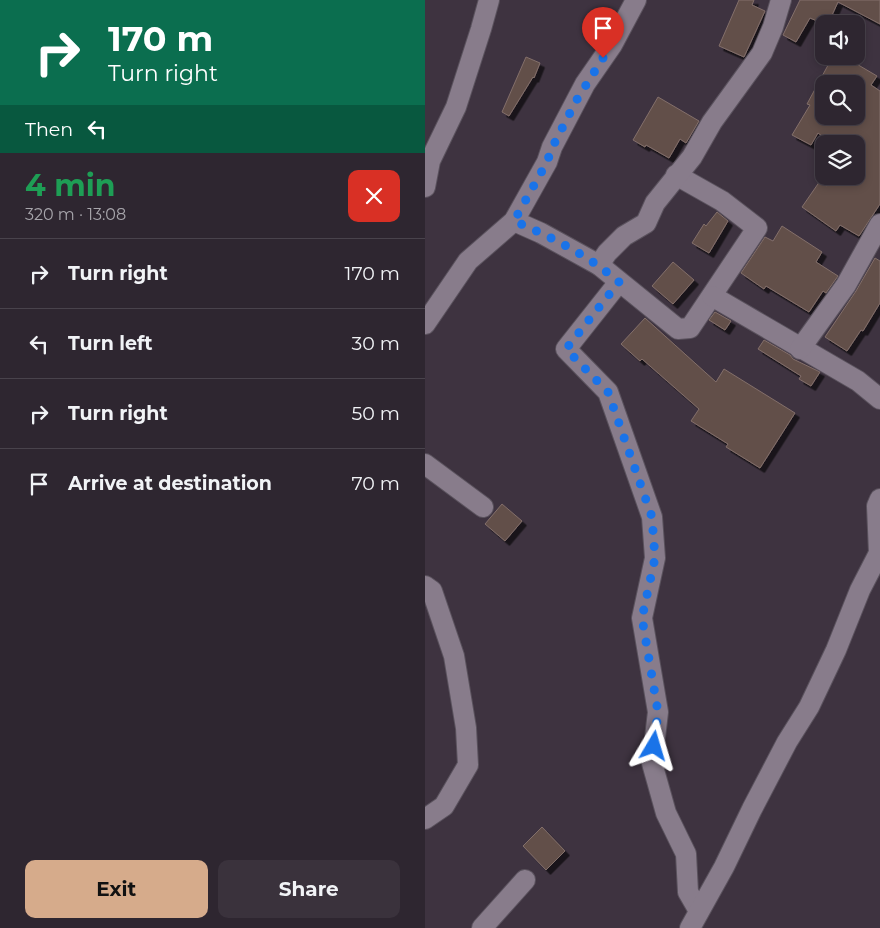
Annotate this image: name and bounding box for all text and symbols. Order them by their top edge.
pin [582,7,624,58]
icon: arrive [589,14,617,42]
map controls [815,15,865,185]
button: sound [815,15,865,65]
text: 170 m [108,17,213,60]
icon: right [25,20,90,85]
text: Turn right [108,60,218,87]
button: search [815,75,865,125]
icon: left [83,115,111,143]
text: Then [25,118,73,141]
button: layers [815,135,865,185]
text: 4 min [25,167,115,204]
button: close [348,170,400,222]
text: 320 m · 13:08 [25,205,126,224]
icon: right [25,260,53,288]
text: Turn right [68,262,168,285]
text: 170 m [345,262,400,285]
icon: left [25,330,53,358]
text: Turn left [68,332,153,355]
text: 30 m [352,332,400,355]
icon: right [25,400,53,428]
text: Turn right [68,402,168,425]
text: 50 m [352,402,400,425]
icon: arrive [25,470,53,498]
text: Arrive at destination [68,472,272,495]
text: 70 m [351,472,400,495]
position arrow [627,719,679,771]
button: Exit [25,860,208,918]
button: Share [218,860,400,918]

